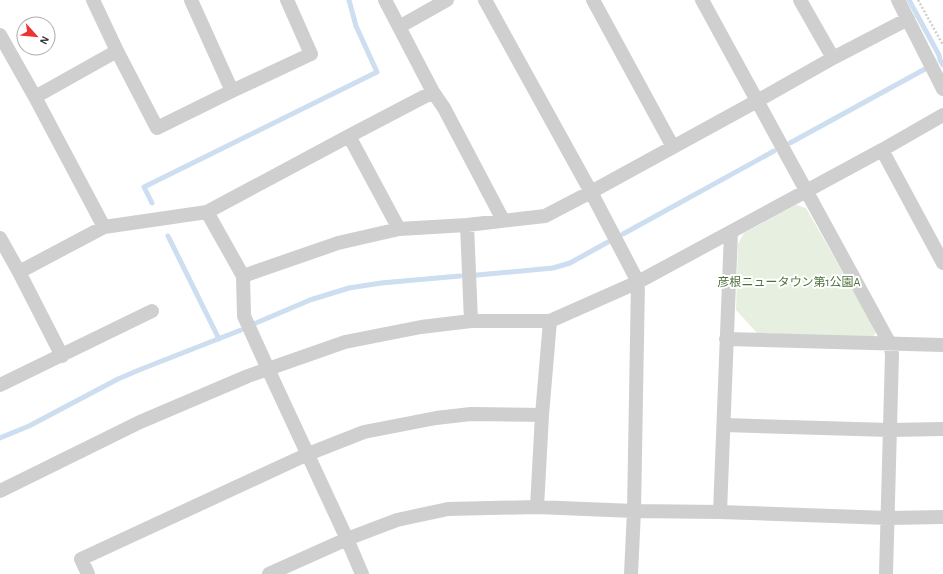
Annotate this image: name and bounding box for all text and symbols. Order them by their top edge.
north arrow [16,16,56,56]
text: N [38,34,51,46]
park label: 彦根ニュータウン第1公園A [717,275,861,288]

